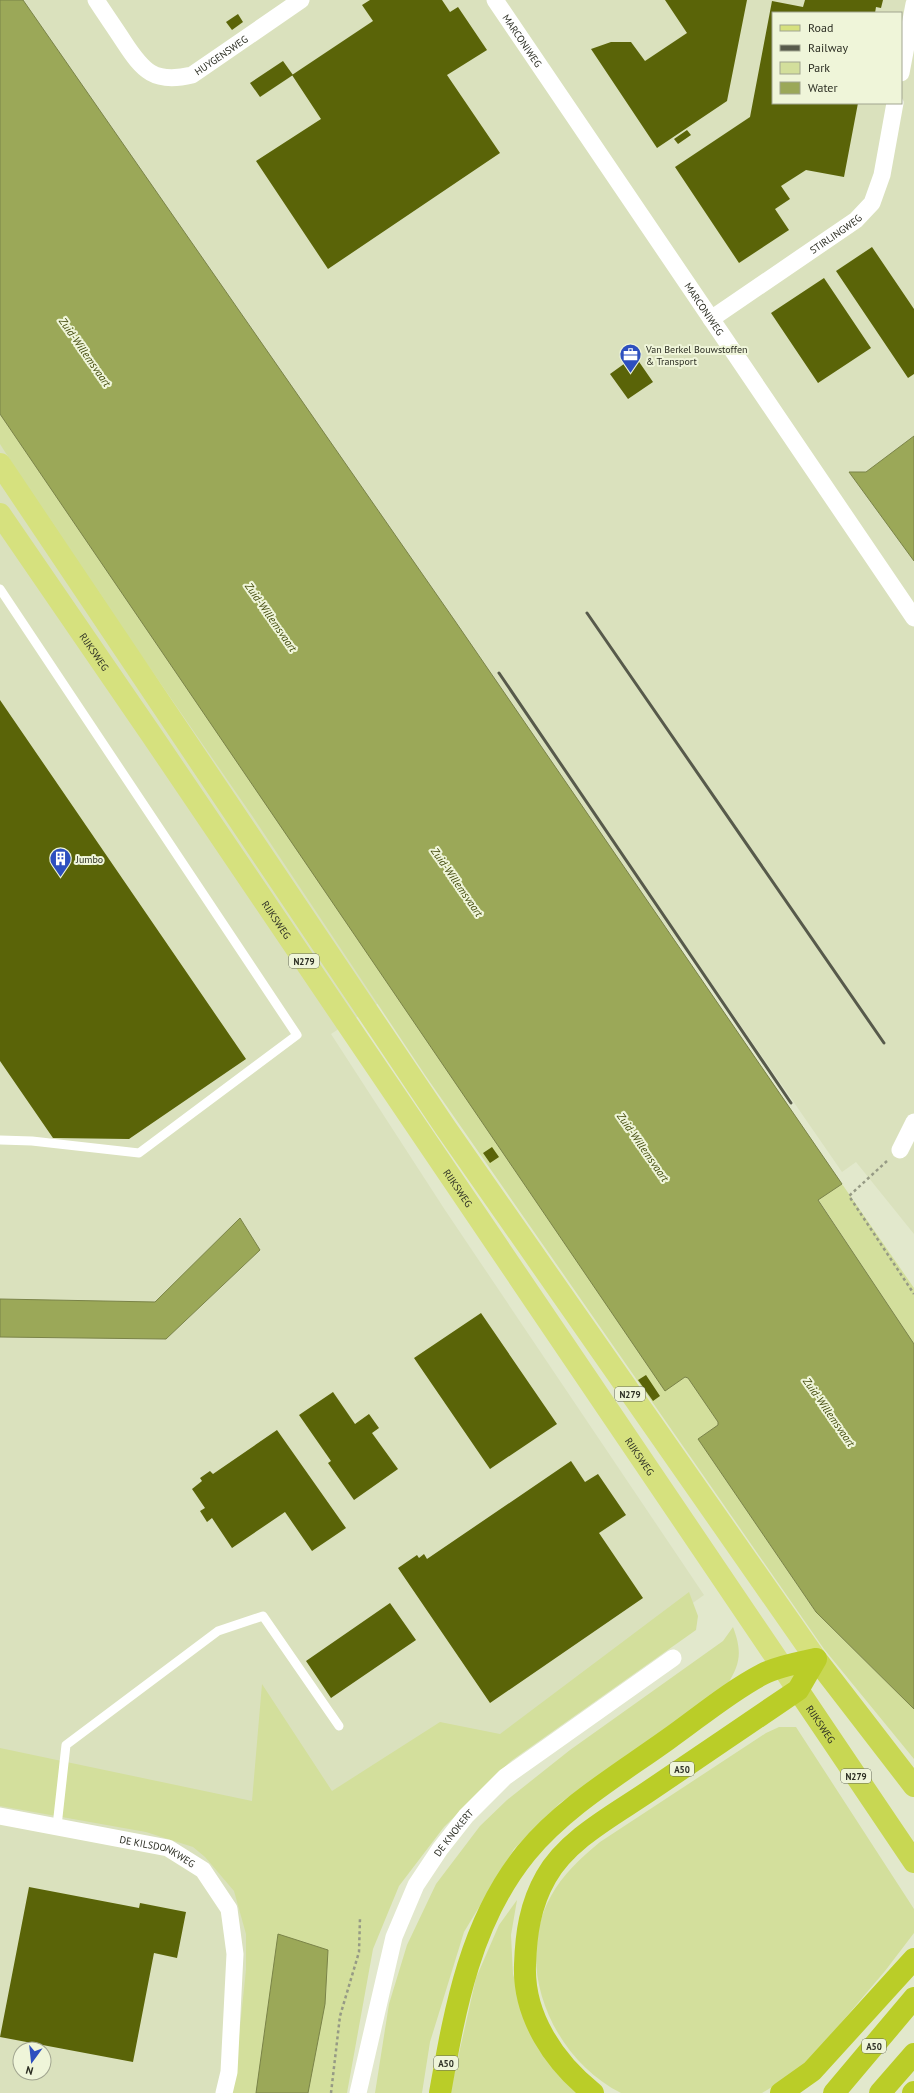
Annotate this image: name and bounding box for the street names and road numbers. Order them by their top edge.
street label: MARCONIWEG [500,12,545,69]
street label: HUYGENSWEG [192,32,250,78]
street label: STIRLINGWEG [807,211,865,256]
street label: MARCONIWEG [682,280,727,338]
street label: RIJKSWEG [77,630,112,673]
street label: RIJKSWEG [259,898,294,941]
road number: N279 [289,954,319,968]
street label: RIJKSWEG [441,1167,476,1209]
road number: N279 [615,1387,645,1401]
street label: RIJKSWEG [622,1435,657,1478]
street label: RIJKSWEG [804,1703,838,1745]
road number: A50 [670,1762,694,1776]
road number: N279 [841,1769,871,1783]
street label: DE KNOKERT [431,1806,476,1859]
street label: DE KILSDONKWEG [119,1832,198,1870]
road number: A50 [862,2039,886,2053]
road number: A50 [434,2056,458,2070]

